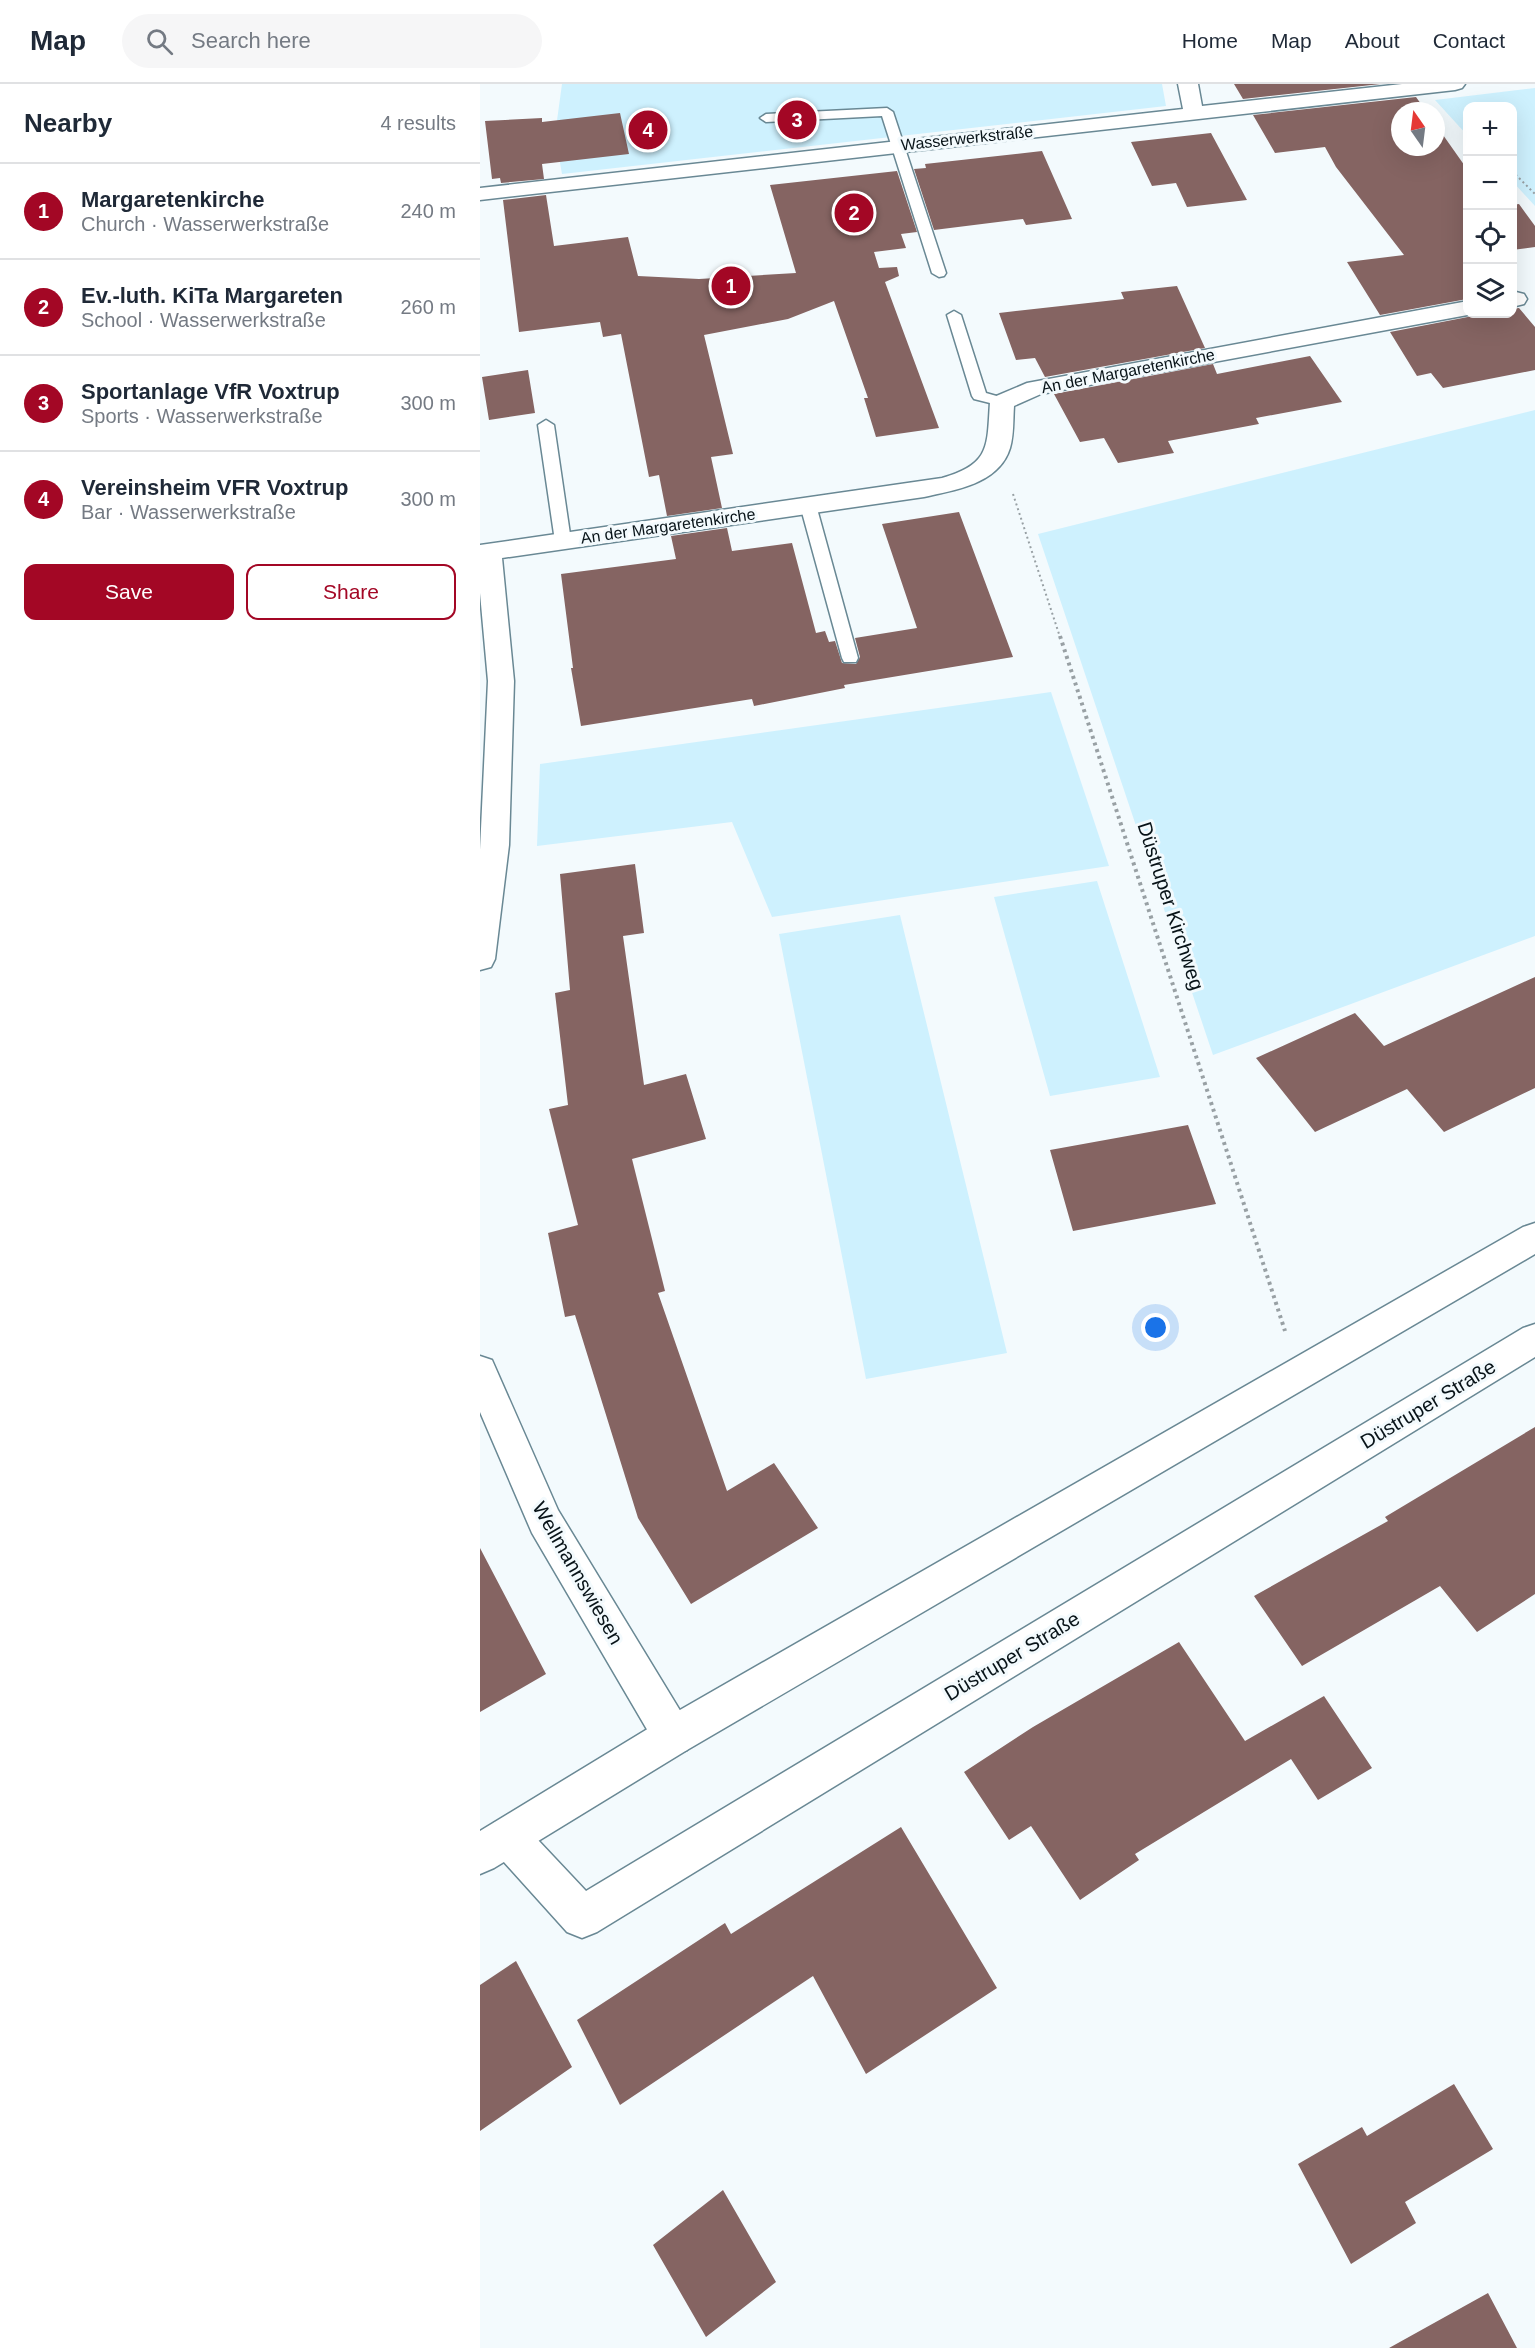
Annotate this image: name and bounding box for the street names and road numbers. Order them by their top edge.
street label: Wasserwerkstraße [900,123,1034,153]
street label: An der Margaretenkirche [1040,346,1216,396]
street label: An der Margaretenkirche [580,505,756,547]
street label: Düstruper Kirchweg [1133,819,1209,993]
street label: Düstruper Straße [1357,1355,1499,1453]
street label: Wellmannswiesen [528,1498,628,1648]
street label: Düstruper Straße [941,1607,1083,1705]

